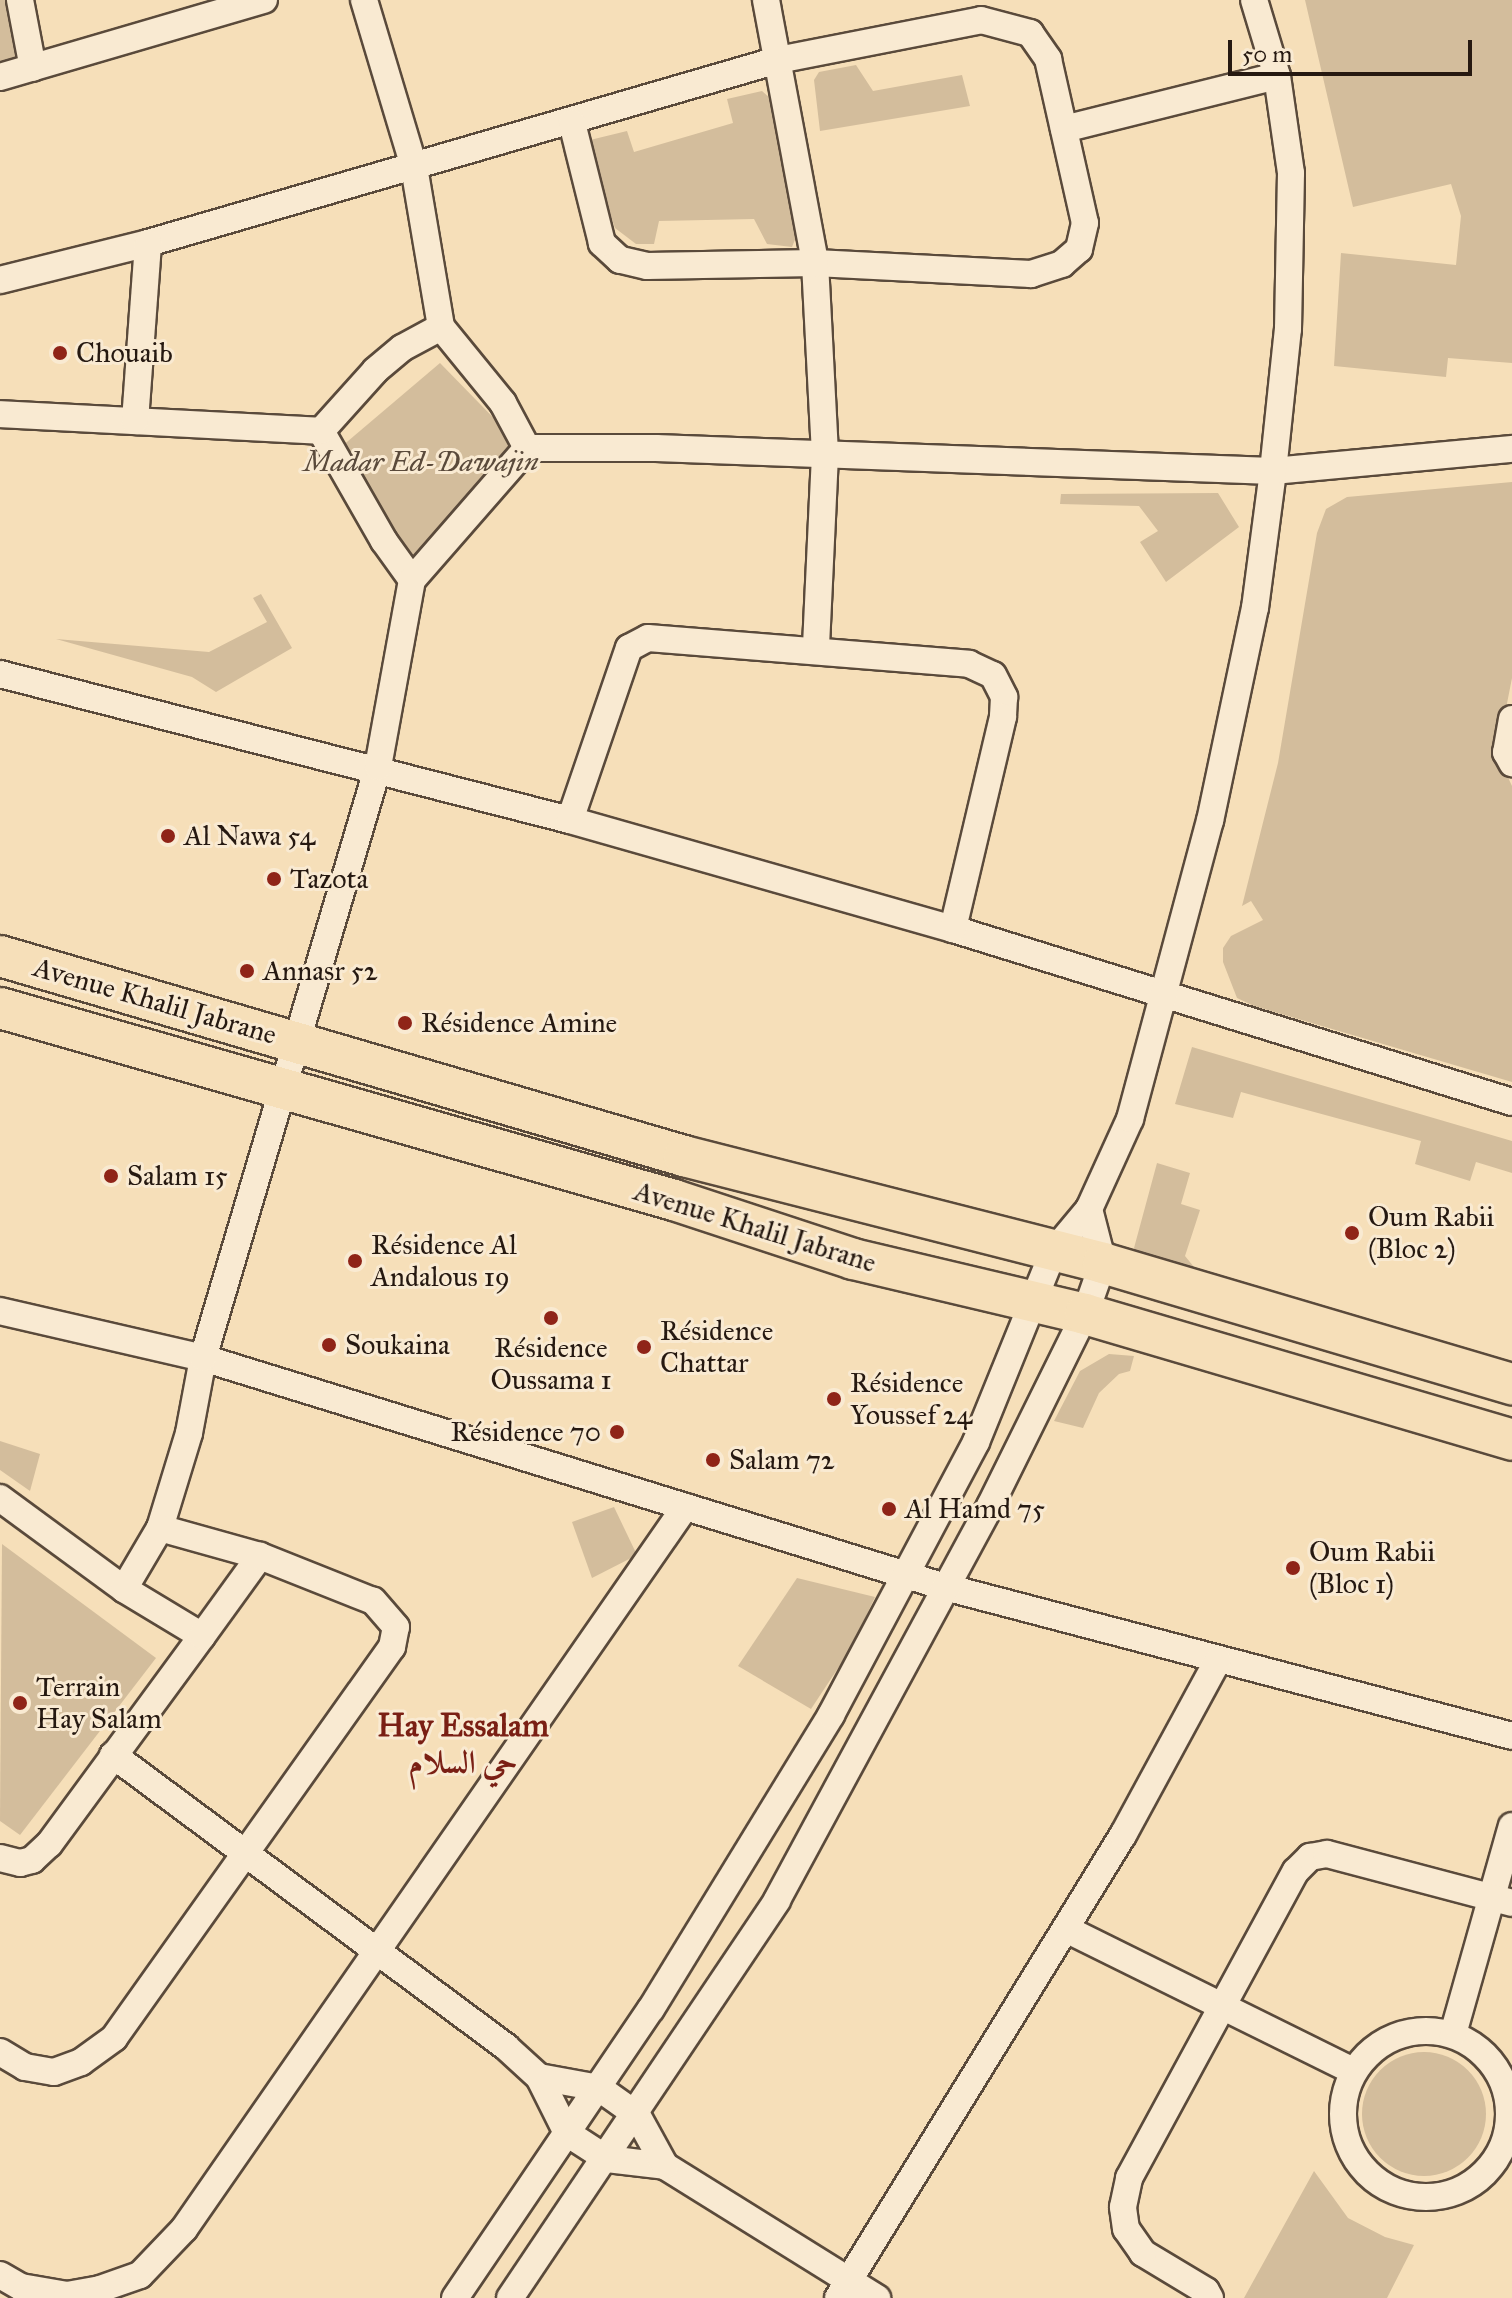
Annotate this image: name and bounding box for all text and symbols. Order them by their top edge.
scale bar [1232,24,1476,74]
text: 50 m [1242,39,1292,69]
place label: Chouaib [76,336,173,370]
marker: Chouaib [51,344,69,362]
park label: Madar Ed-Dawajin [304,445,538,479]
place label: Al Nawa 54 [184,819,315,853]
marker: Al Nawa 54 [159,827,177,845]
place label: Tazota [290,862,368,896]
marker: Tazota [265,870,283,888]
street label: Avenue Khalil Jabrane [30,950,280,1052]
place label: Annasr 52 [263,954,378,988]
marker: Annasr 52 [238,962,256,980]
place label: Résidence Amine [421,1006,617,1040]
marker: Résidence Amine [396,1014,414,1032]
place label: Salam 15 [127,1159,228,1193]
marker: Salam 15 [102,1167,120,1185]
street label: Avenue Khalil Jabrane [630,1174,880,1280]
place label: Oum Rabii (Bloc 2) [1368,1200,1494,1266]
marker: Oum Rabii (Bloc 2) [1343,1224,1361,1242]
place label: Résidence Al Andalous 19 [371,1228,517,1294]
marker: Résidence Al Andalous 19 [346,1252,364,1270]
marker: Résidence Oussama 1 [542,1309,560,1327]
place label: Résidence Chattar [660,1314,773,1380]
place label: Soukaina [345,1328,450,1362]
place label: Résidence Oussama 1 [491,1331,611,1397]
marker: Soukaina [320,1336,338,1354]
marker: Résidence Chattar [635,1338,653,1356]
place label: Résidence Youssef 24 [850,1366,972,1432]
marker: Résidence Youssef 24 [825,1390,843,1408]
place label: Résidence 70 [450,1415,601,1449]
marker: Résidence 70 [608,1423,626,1441]
place label: Salam 72 [729,1443,835,1477]
marker: Salam 72 [704,1451,722,1469]
place label: Al Hamd 75 [905,1492,1045,1526]
marker: Al Hamd 75 [880,1500,898,1518]
place label: Oum Rabii (Bloc 1) [1309,1535,1435,1601]
marker: Oum Rabii (Bloc 1) [1284,1559,1302,1577]
place label: Terrain Hay Salam [36,1670,162,1736]
marker: Terrain Hay Salam [11,1694,29,1712]
district label: Hay Essalam حي السلام [377,1708,549,1783]

